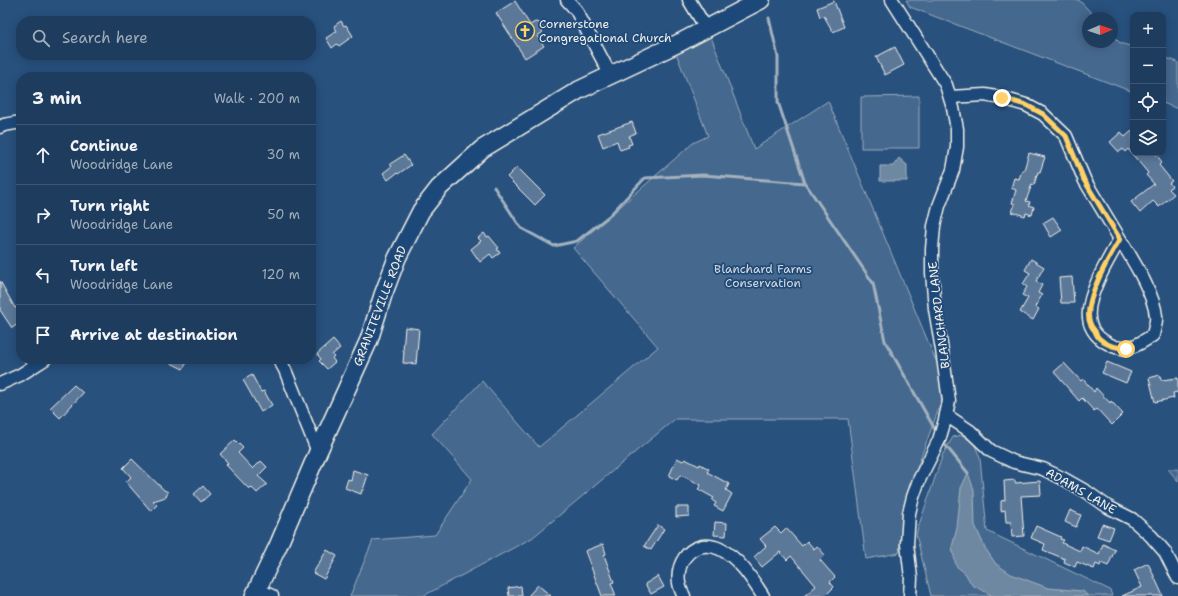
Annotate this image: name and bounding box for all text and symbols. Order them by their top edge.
north arrow [1082,12,1118,48]
map controls [1130,12,1166,156]
button: + [1130,12,1166,48]
search box [16,16,316,60]
place label: Cornerstone Congregational Church [539,16,672,46]
church icon: Cornerstone Congregational Church [514,20,536,42]
icon: search [30,27,52,49]
text: Search here [62,28,148,48]
button: − [1130,48,1166,84]
button: locate [1130,84,1166,120]
text: 3 min [32,87,82,109]
route end [993,89,1011,107]
text: Walk · 200 m [214,90,300,107]
button: layers [1130,120,1166,156]
text: Continue [70,136,138,156]
icon: ahead [32,144,54,166]
text: 30 m [266,146,300,163]
text: Woodridge Lane [70,156,173,173]
text: Turn right [70,196,150,216]
icon: right [32,204,54,226]
text: 50 m [267,206,300,223]
text: Woodridge Lane [70,216,173,233]
street label: GRANITEVILLE ROAD [350,243,410,369]
text: Turn left [70,256,138,276]
park label: Blanchard Farms Conservation [714,261,812,291]
street label: BLANCHARD LANE [924,261,954,369]
icon: left [32,264,54,286]
text: 120 m [262,266,300,283]
text: Woodridge Lane [70,276,173,293]
icon: arrive [32,324,54,346]
text: Arrive at destination [70,325,238,345]
route start [1117,340,1135,358]
street label: ADAMS LANE [1043,464,1119,518]

